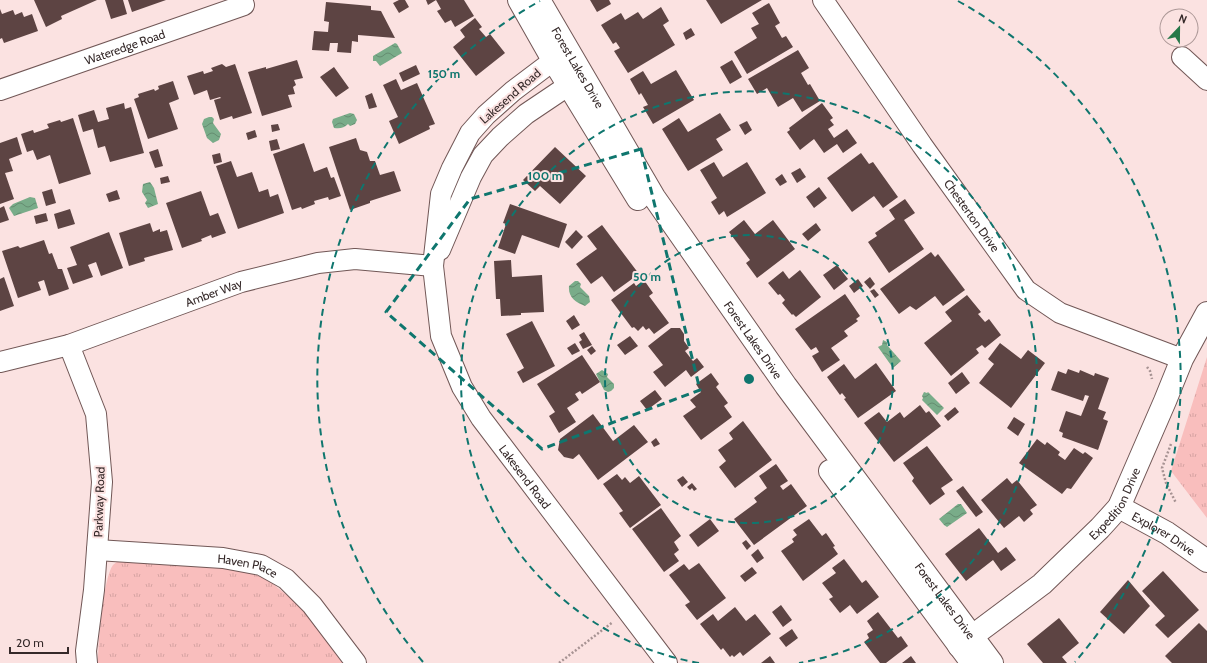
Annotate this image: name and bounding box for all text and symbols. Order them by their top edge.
north arrow [1159,8,1199,48]
text: N [1177,11,1189,27]
street label: Forest Lakes Drive [549,24,608,111]
street label: Wateredge Road [83,26,167,67]
street label: Lakesend Road [476,65,544,127]
text: 150 m [428,66,460,81]
text: 100 m [528,168,562,183]
street label: Chesterton Drive [941,176,1004,255]
text: 50 m [633,269,661,284]
street label: Amber Way [183,275,244,309]
street label: Forest Lakes Drive [721,298,786,381]
centre of rings [742,372,756,386]
street label: Lakesend Road [496,442,554,511]
street label: Expedition Drive [1085,465,1143,543]
street label: Parkway Road [90,466,108,538]
street label: Explorer Drive [1130,508,1199,558]
street label: Haven Place [217,550,281,580]
street label: Forest Lakes Drive [912,559,979,642]
scale bar [10,629,68,655]
text: 20 m [16,635,44,650]

